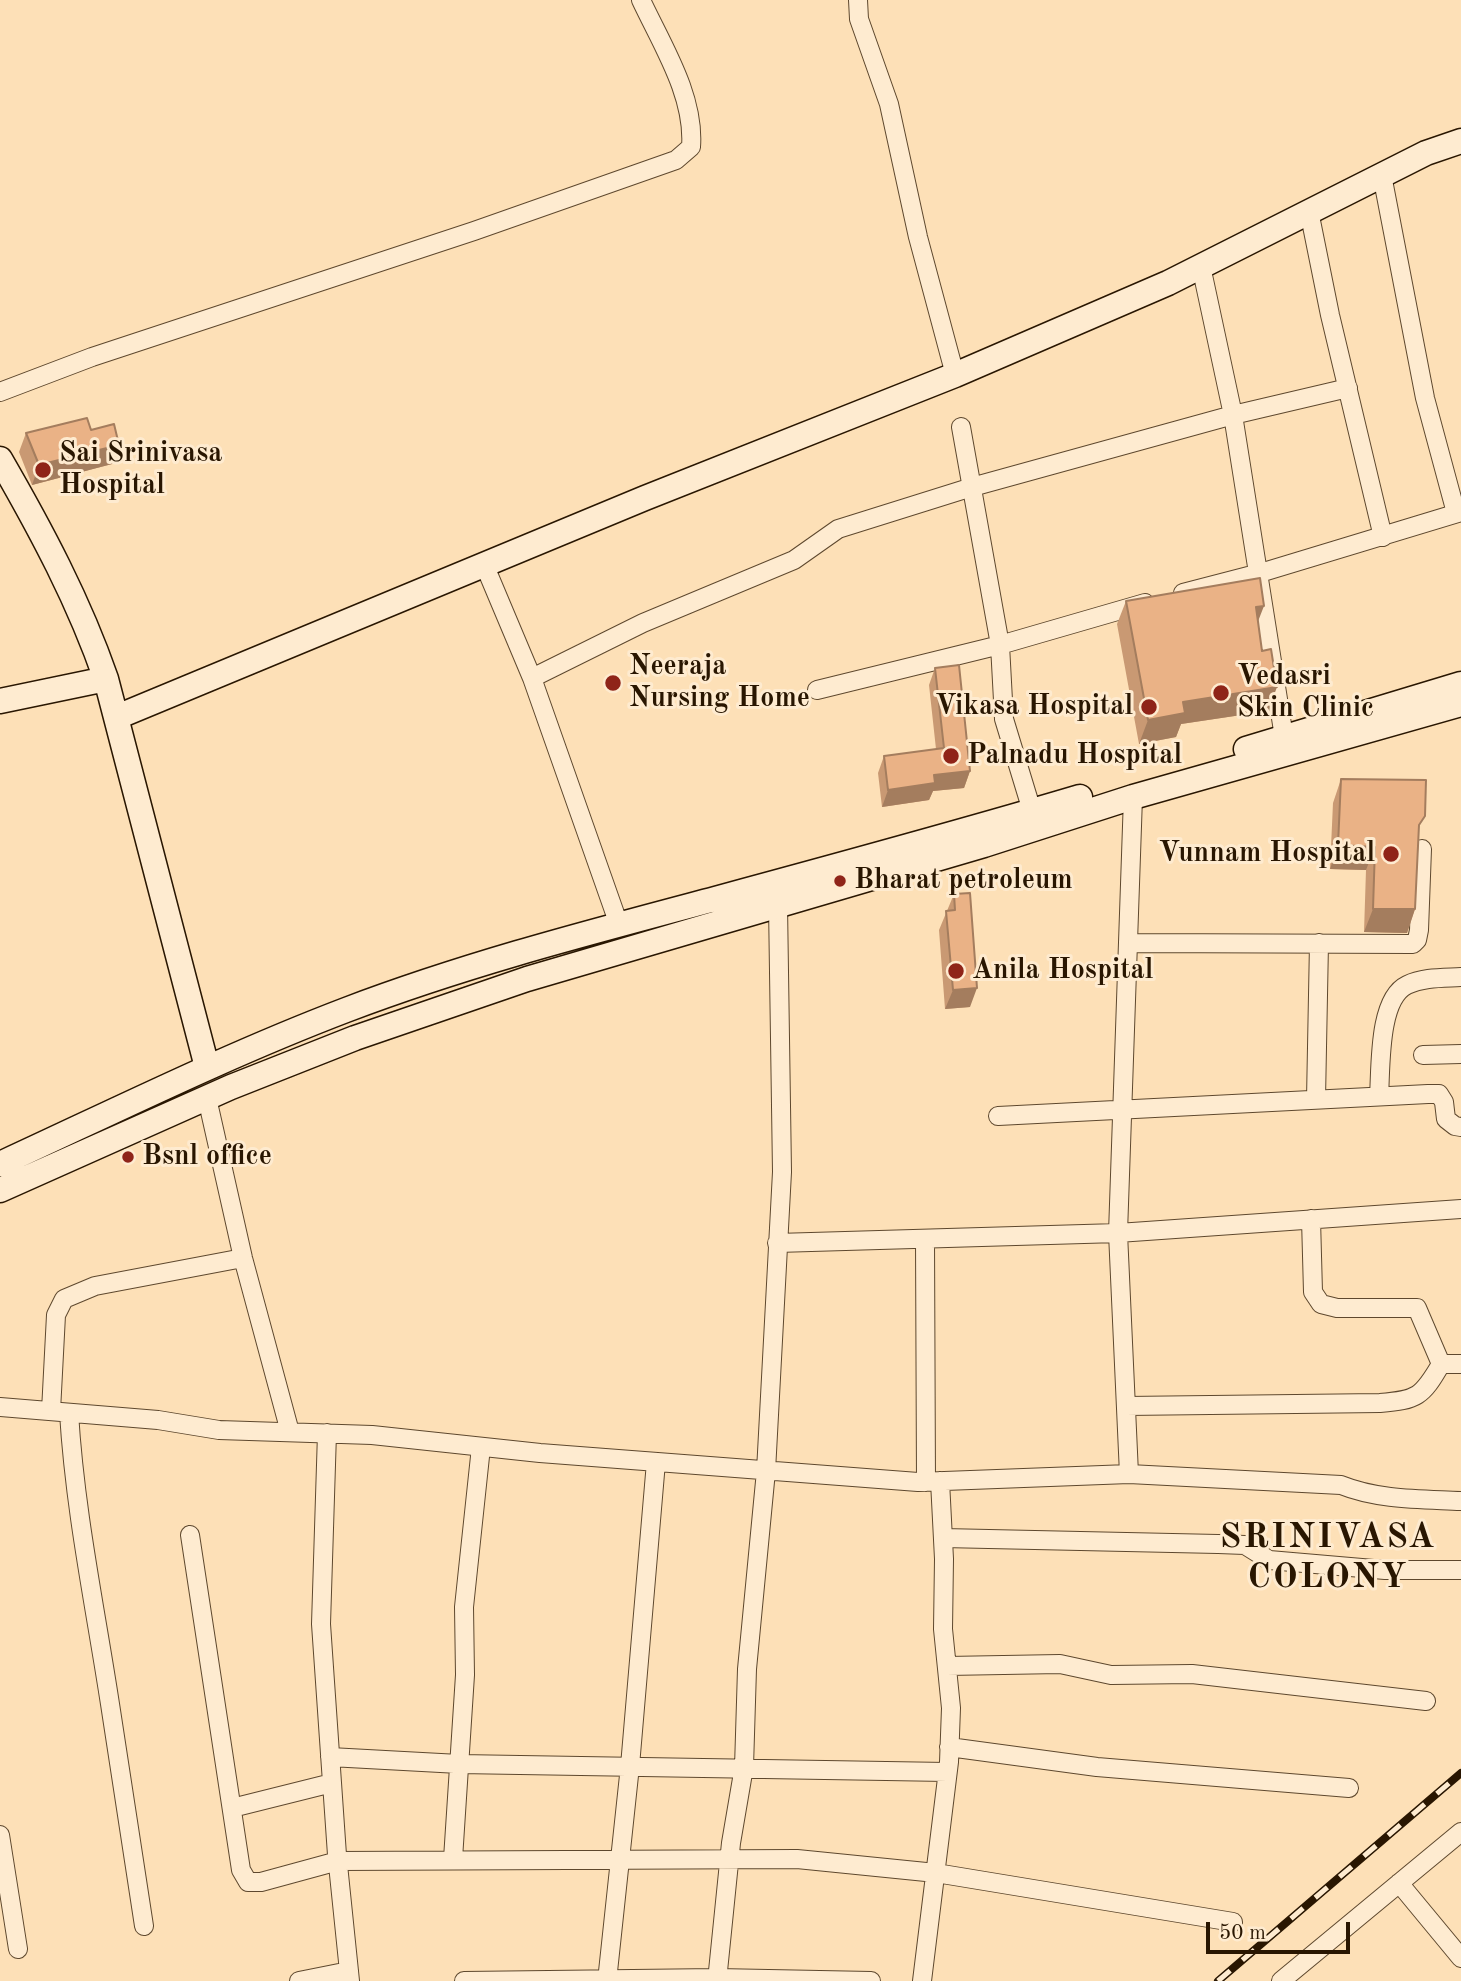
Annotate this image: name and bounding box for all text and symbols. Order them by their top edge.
place label: Sai Srinivasa Hospital [59,437,223,503]
marker: Sai Srinivasa Hospital [33,460,53,480]
place label: Neeraja Nursing Home [629,650,810,716]
place label: Vedasri Skin Clinic [1237,660,1374,726]
marker: Neeraja Nursing Home [603,673,623,693]
marker: Vedasri Skin Clinic [1211,683,1231,703]
place label: Vikasa Hospital [935,690,1133,724]
marker: Vikasa Hospital [1139,697,1159,717]
place label: Palnadu Hospital [967,739,1182,773]
marker: Palnadu Hospital [941,746,961,766]
place label: Vunnam Hospital [1159,837,1375,871]
marker: Vunnam Hospital [1381,844,1401,864]
place label: Bharat petroleum [854,864,1073,898]
marker: Bharat petroleum [832,873,848,889]
place label: Anila Hospital [972,954,1153,988]
marker: Anila Hospital [946,961,966,981]
place label: Bsnl office [142,1140,272,1174]
marker: Bsnl office [120,1149,136,1165]
district label: SRINIVASA COLONY [1221,1517,1435,1599]
scale bar [1209,1908,1352,1952]
text: 50 m [1219,1923,1266,1944]

